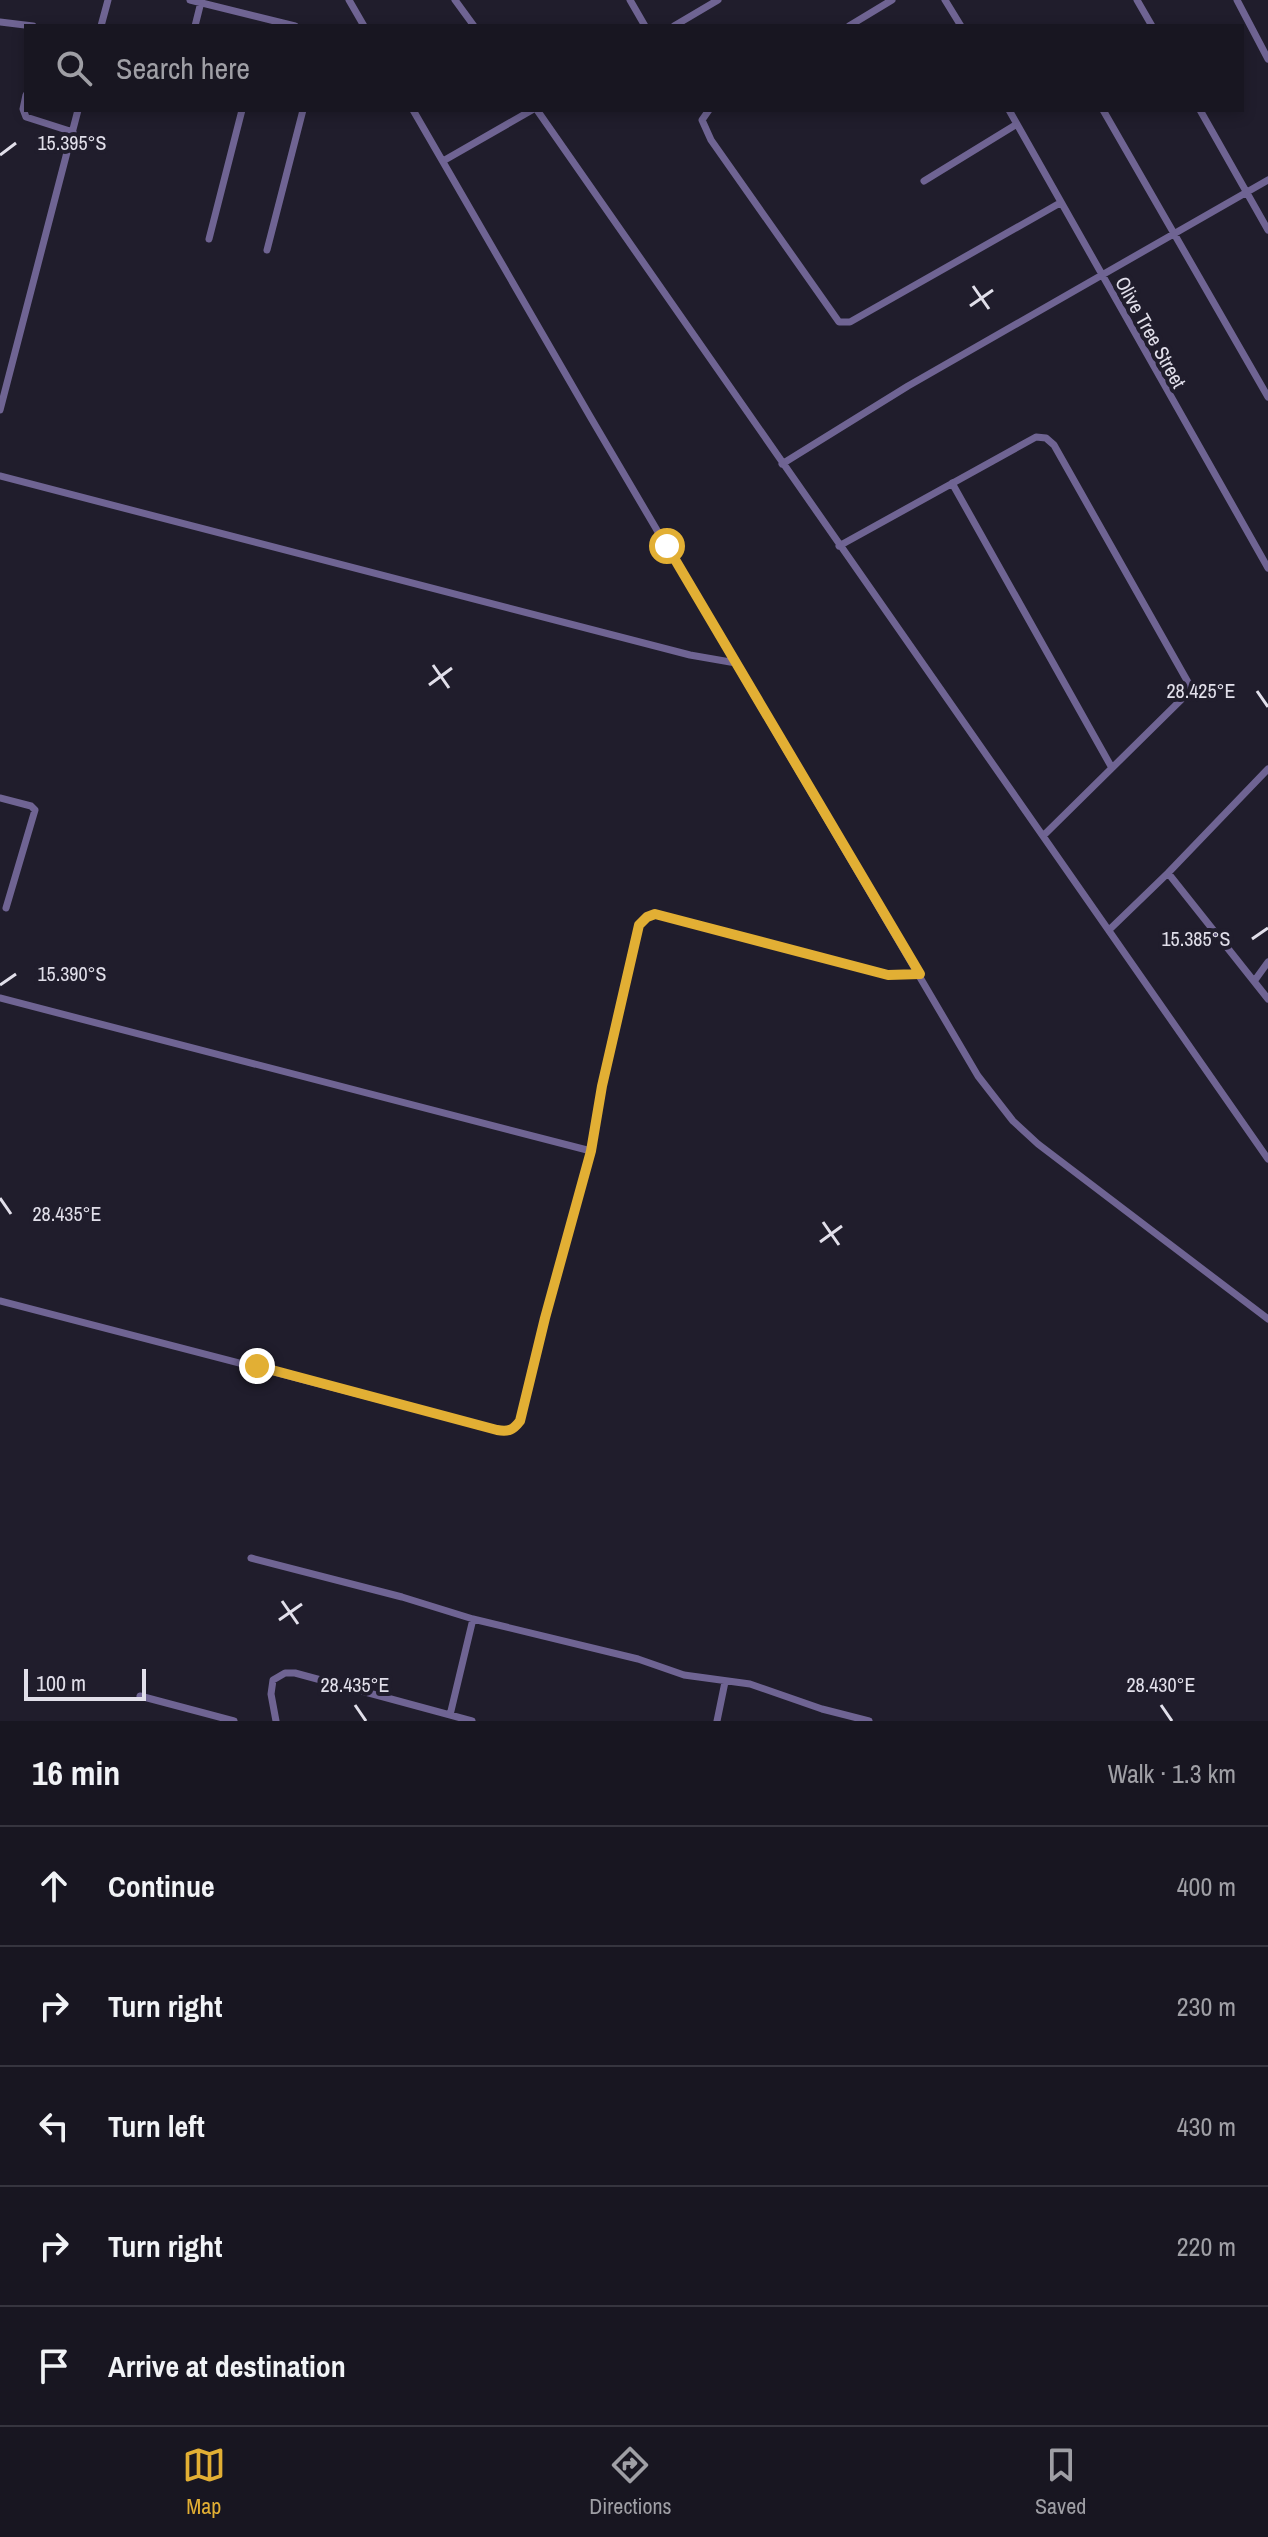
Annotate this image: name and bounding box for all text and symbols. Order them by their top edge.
search box [24,24,1244,112]
icon: search [52,46,96,90]
text: Search here [116,48,250,88]
text: 15.395°S [37,129,107,156]
street label: Olive Tree Street [1109,271,1193,393]
route start [649,528,685,564]
text: 28.425°E [1166,677,1236,704]
text: 15.385°S [1161,925,1231,952]
text: 15.390°S [37,960,107,987]
text: 28.435°E [32,1200,102,1227]
route end [239,1348,275,1384]
scale bar [24,1665,146,1701]
text: 100 m [36,1668,86,1698]
text: 28.435°E [320,1671,390,1698]
text: 28.430°E [1126,1671,1196,1698]
text: 16 min [32,1750,120,1796]
text: Walk · 1.3 km [1108,1756,1236,1791]
icon: ahead [32,1864,76,1908]
text: Continue [108,1866,215,1906]
text: 400 m [1177,1869,1236,1904]
icon: right [32,1984,76,2028]
text: Turn right [108,1986,222,2026]
text: 230 m [1177,1989,1236,2024]
icon: left [32,2104,76,2148]
text: Turn left [108,2106,205,2146]
text: 430 m [1177,2109,1236,2144]
icon: right [32,2224,76,2268]
text: Turn right [108,2226,222,2266]
text: 220 m [1177,2229,1236,2264]
icon: arrive [32,2344,76,2388]
text: Arrive at destination [108,2346,346,2386]
tab: Map [182,2443,226,2521]
tab: Directions [589,2443,672,2521]
tab: Saved [1035,2443,1086,2521]

